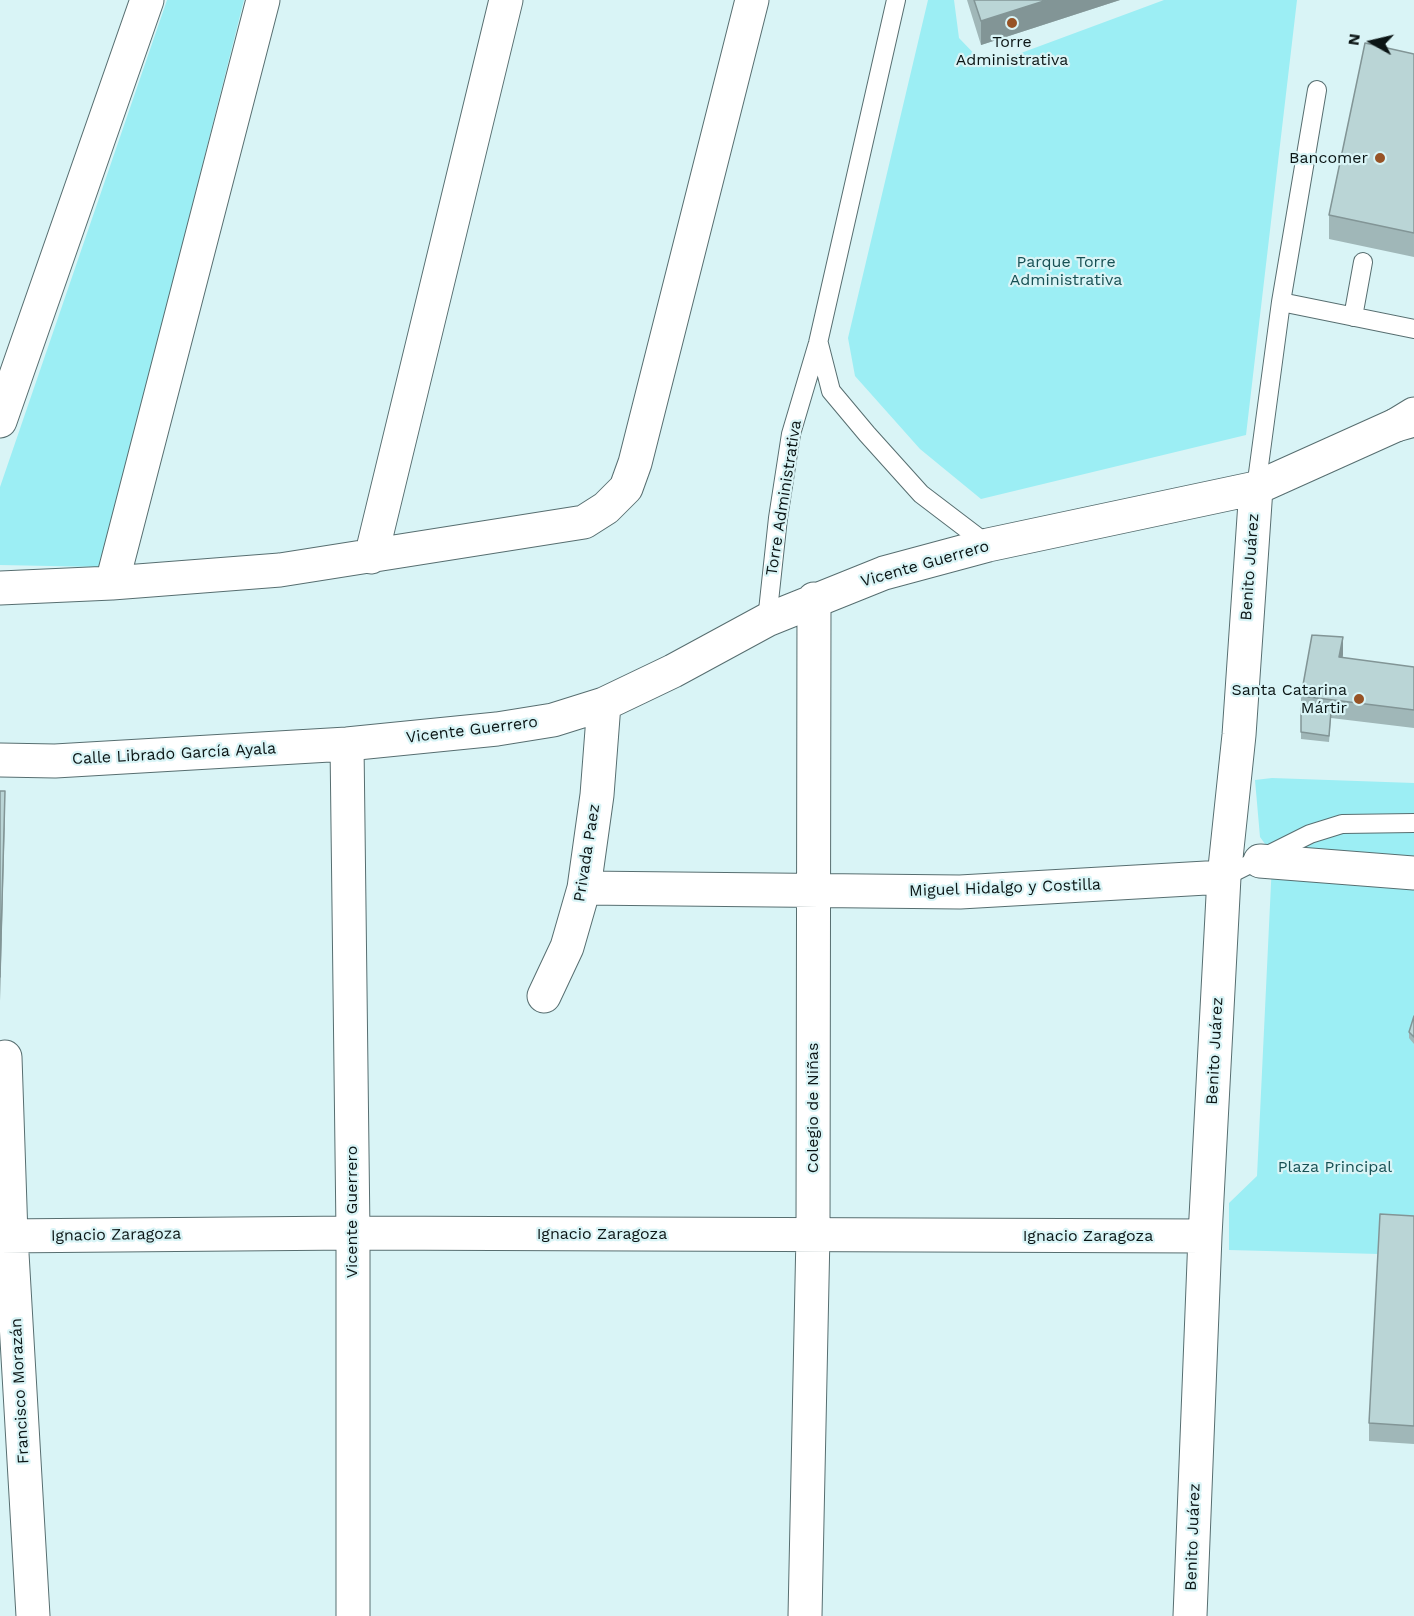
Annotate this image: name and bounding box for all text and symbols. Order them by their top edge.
north arrow [1342,12,1402,72]
marker: Torre Administrativa [1005,16,1019,30]
place label: Torre Administrativa [956,32,1068,70]
text: N [1343,32,1364,47]
place label: Bancomer [1289,148,1368,168]
marker: Bancomer [1373,151,1387,165]
park label: Parque Torre Administrativa [1010,252,1122,290]
street label: Torre Administrativa [762,419,806,577]
street label: Benito Juárez [1237,513,1263,621]
street label: Vicente Guerrero [859,536,991,592]
place label: Santa Catarina Mártir [1232,680,1347,718]
marker: Santa Catarina Mártir [1352,692,1366,706]
street label: Vicente Guerrero [405,712,539,748]
street label: Calle Librado García Ayala [71,739,277,769]
street label: Privada Paez [570,803,604,903]
street label: Miguel Hidalgo y Costilla [909,875,1101,901]
street label: Benito Juárez [1203,997,1227,1105]
street label: Colegio de Niñas [803,1043,823,1173]
street label: Vicente Guerrero [342,1146,362,1278]
park label: Plaza Principal [1278,1157,1392,1177]
street label: Ignacio Zaragoza [51,1224,181,1246]
street label: Ignacio Zaragoza [537,1224,667,1244]
street label: Ignacio Zaragoza [1023,1226,1153,1246]
street label: Francisco Morazán [7,1318,33,1464]
street label: Benito Juárez [1182,1483,1204,1591]

